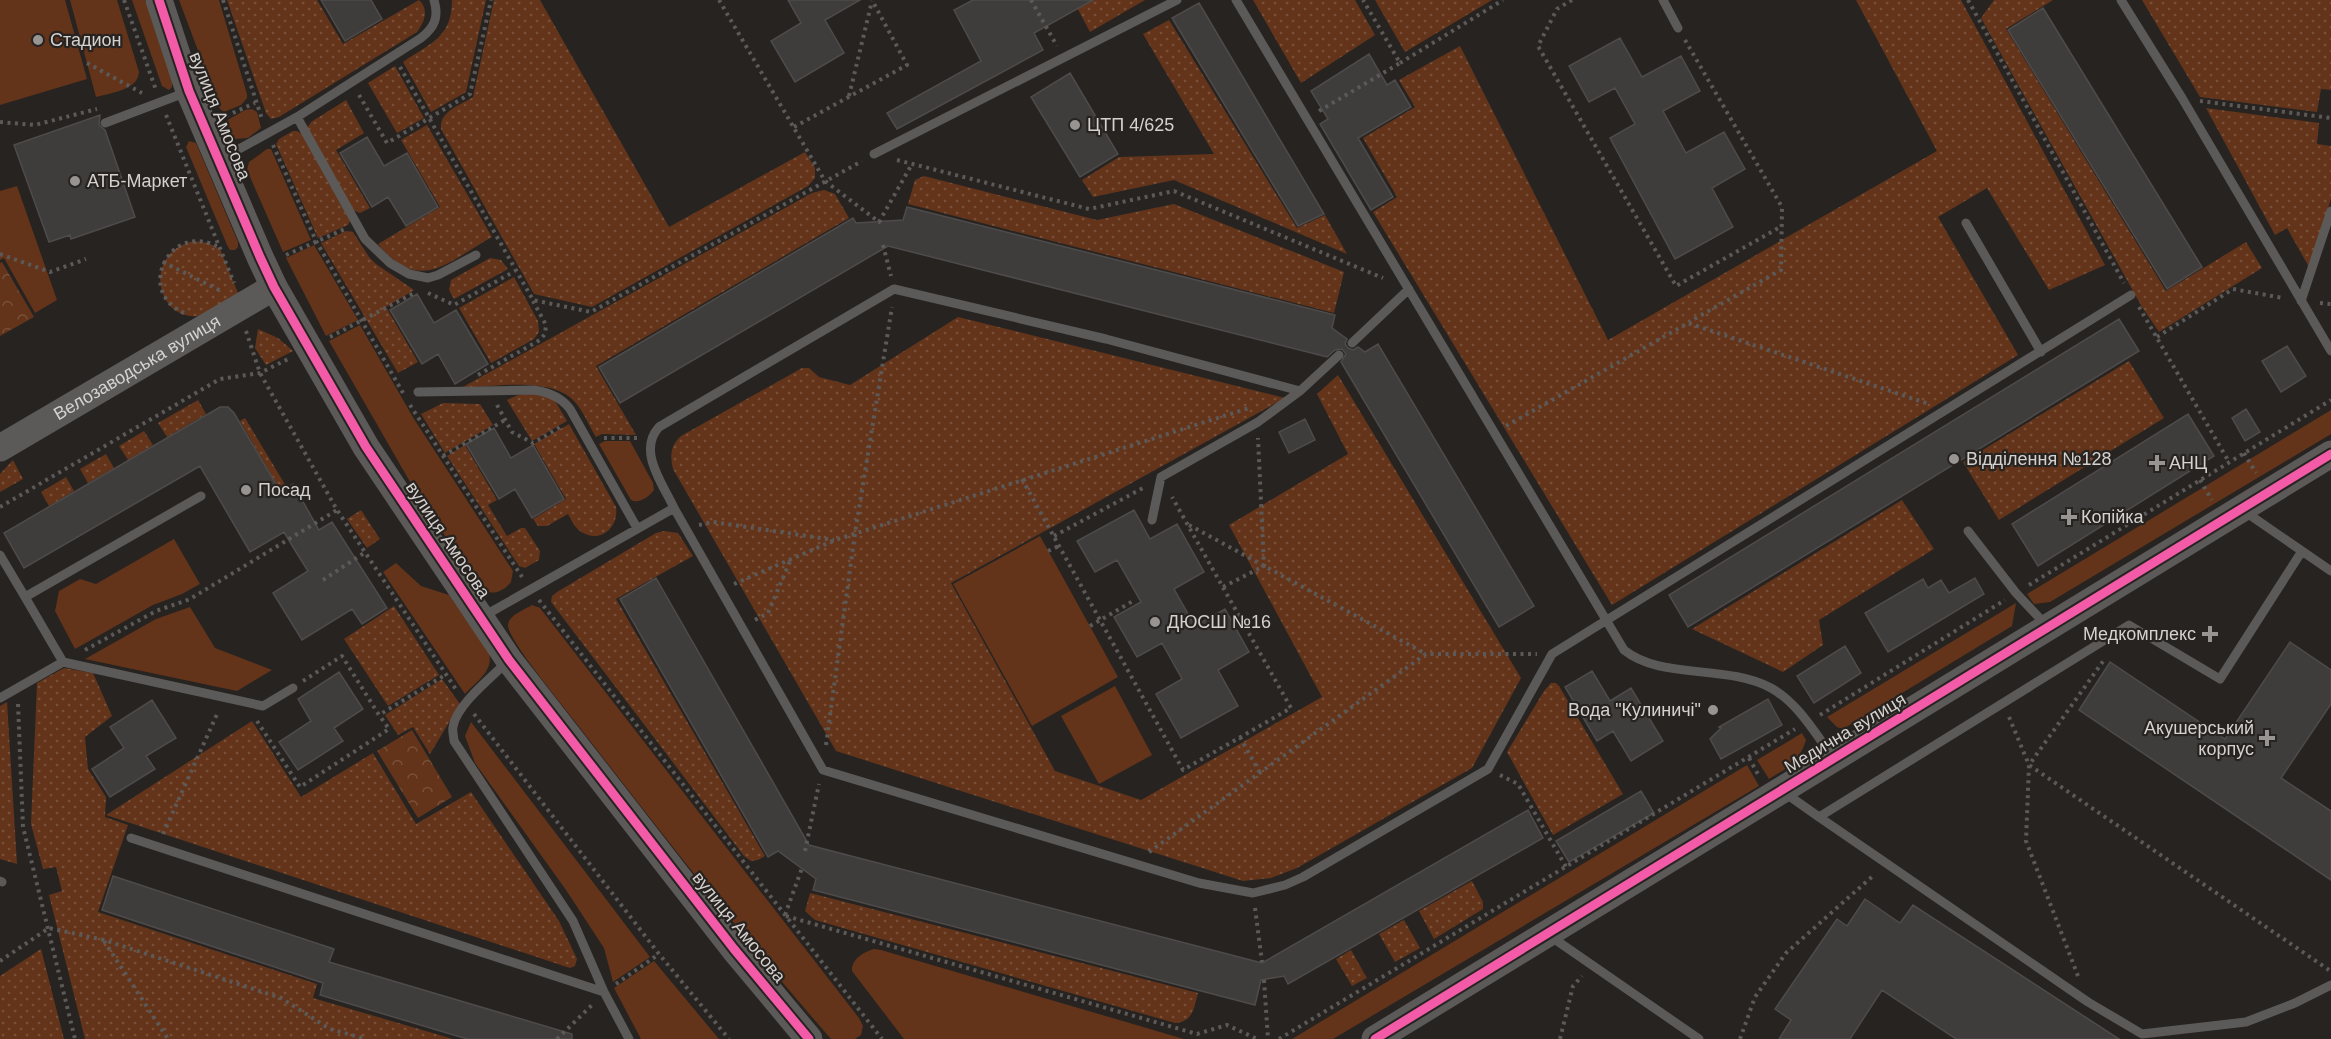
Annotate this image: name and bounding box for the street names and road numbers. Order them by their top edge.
street label: вулиця Амосова [185,49,255,184]
street label: Велозаводська вулиця [50,311,224,424]
street label: вулиця Амосова [402,478,495,603]
street label: Медична вулиця [1781,689,1909,777]
street label: вулиця Амосова [688,868,790,987]

